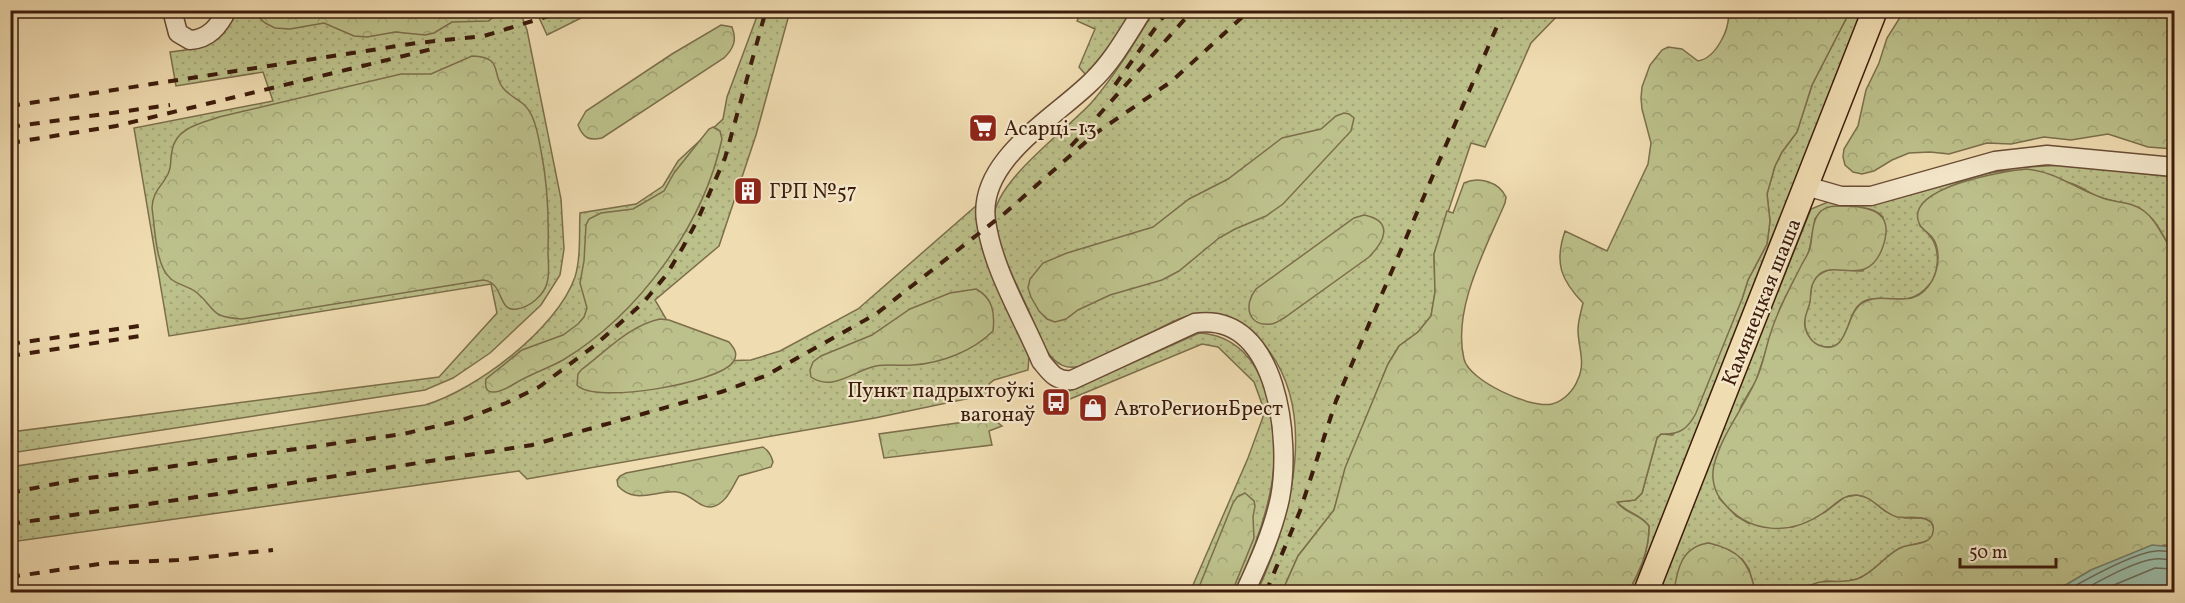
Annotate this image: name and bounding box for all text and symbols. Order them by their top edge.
supermarket icon: Асарці-13 [967,112,999,144]
place label: Асарці-13 [1004,115,1097,144]
building icon: ГРП №57 [732,175,764,207]
place label: ГРП №57 [769,178,857,207]
street label: Камянецкая шаша [1716,214,1809,391]
place label: Пункт падрыхтоўкі вагонаў [847,377,1036,430]
bus stop icon: Пункт падрыхтоўкі вагонаў [1040,386,1072,418]
shop icon: АвтоРегионБрест [1077,392,1109,424]
place label: АвтоРегионБрест [1114,395,1283,424]
scale bar [1960,531,2056,569]
text: 50 m [1969,541,2008,566]

